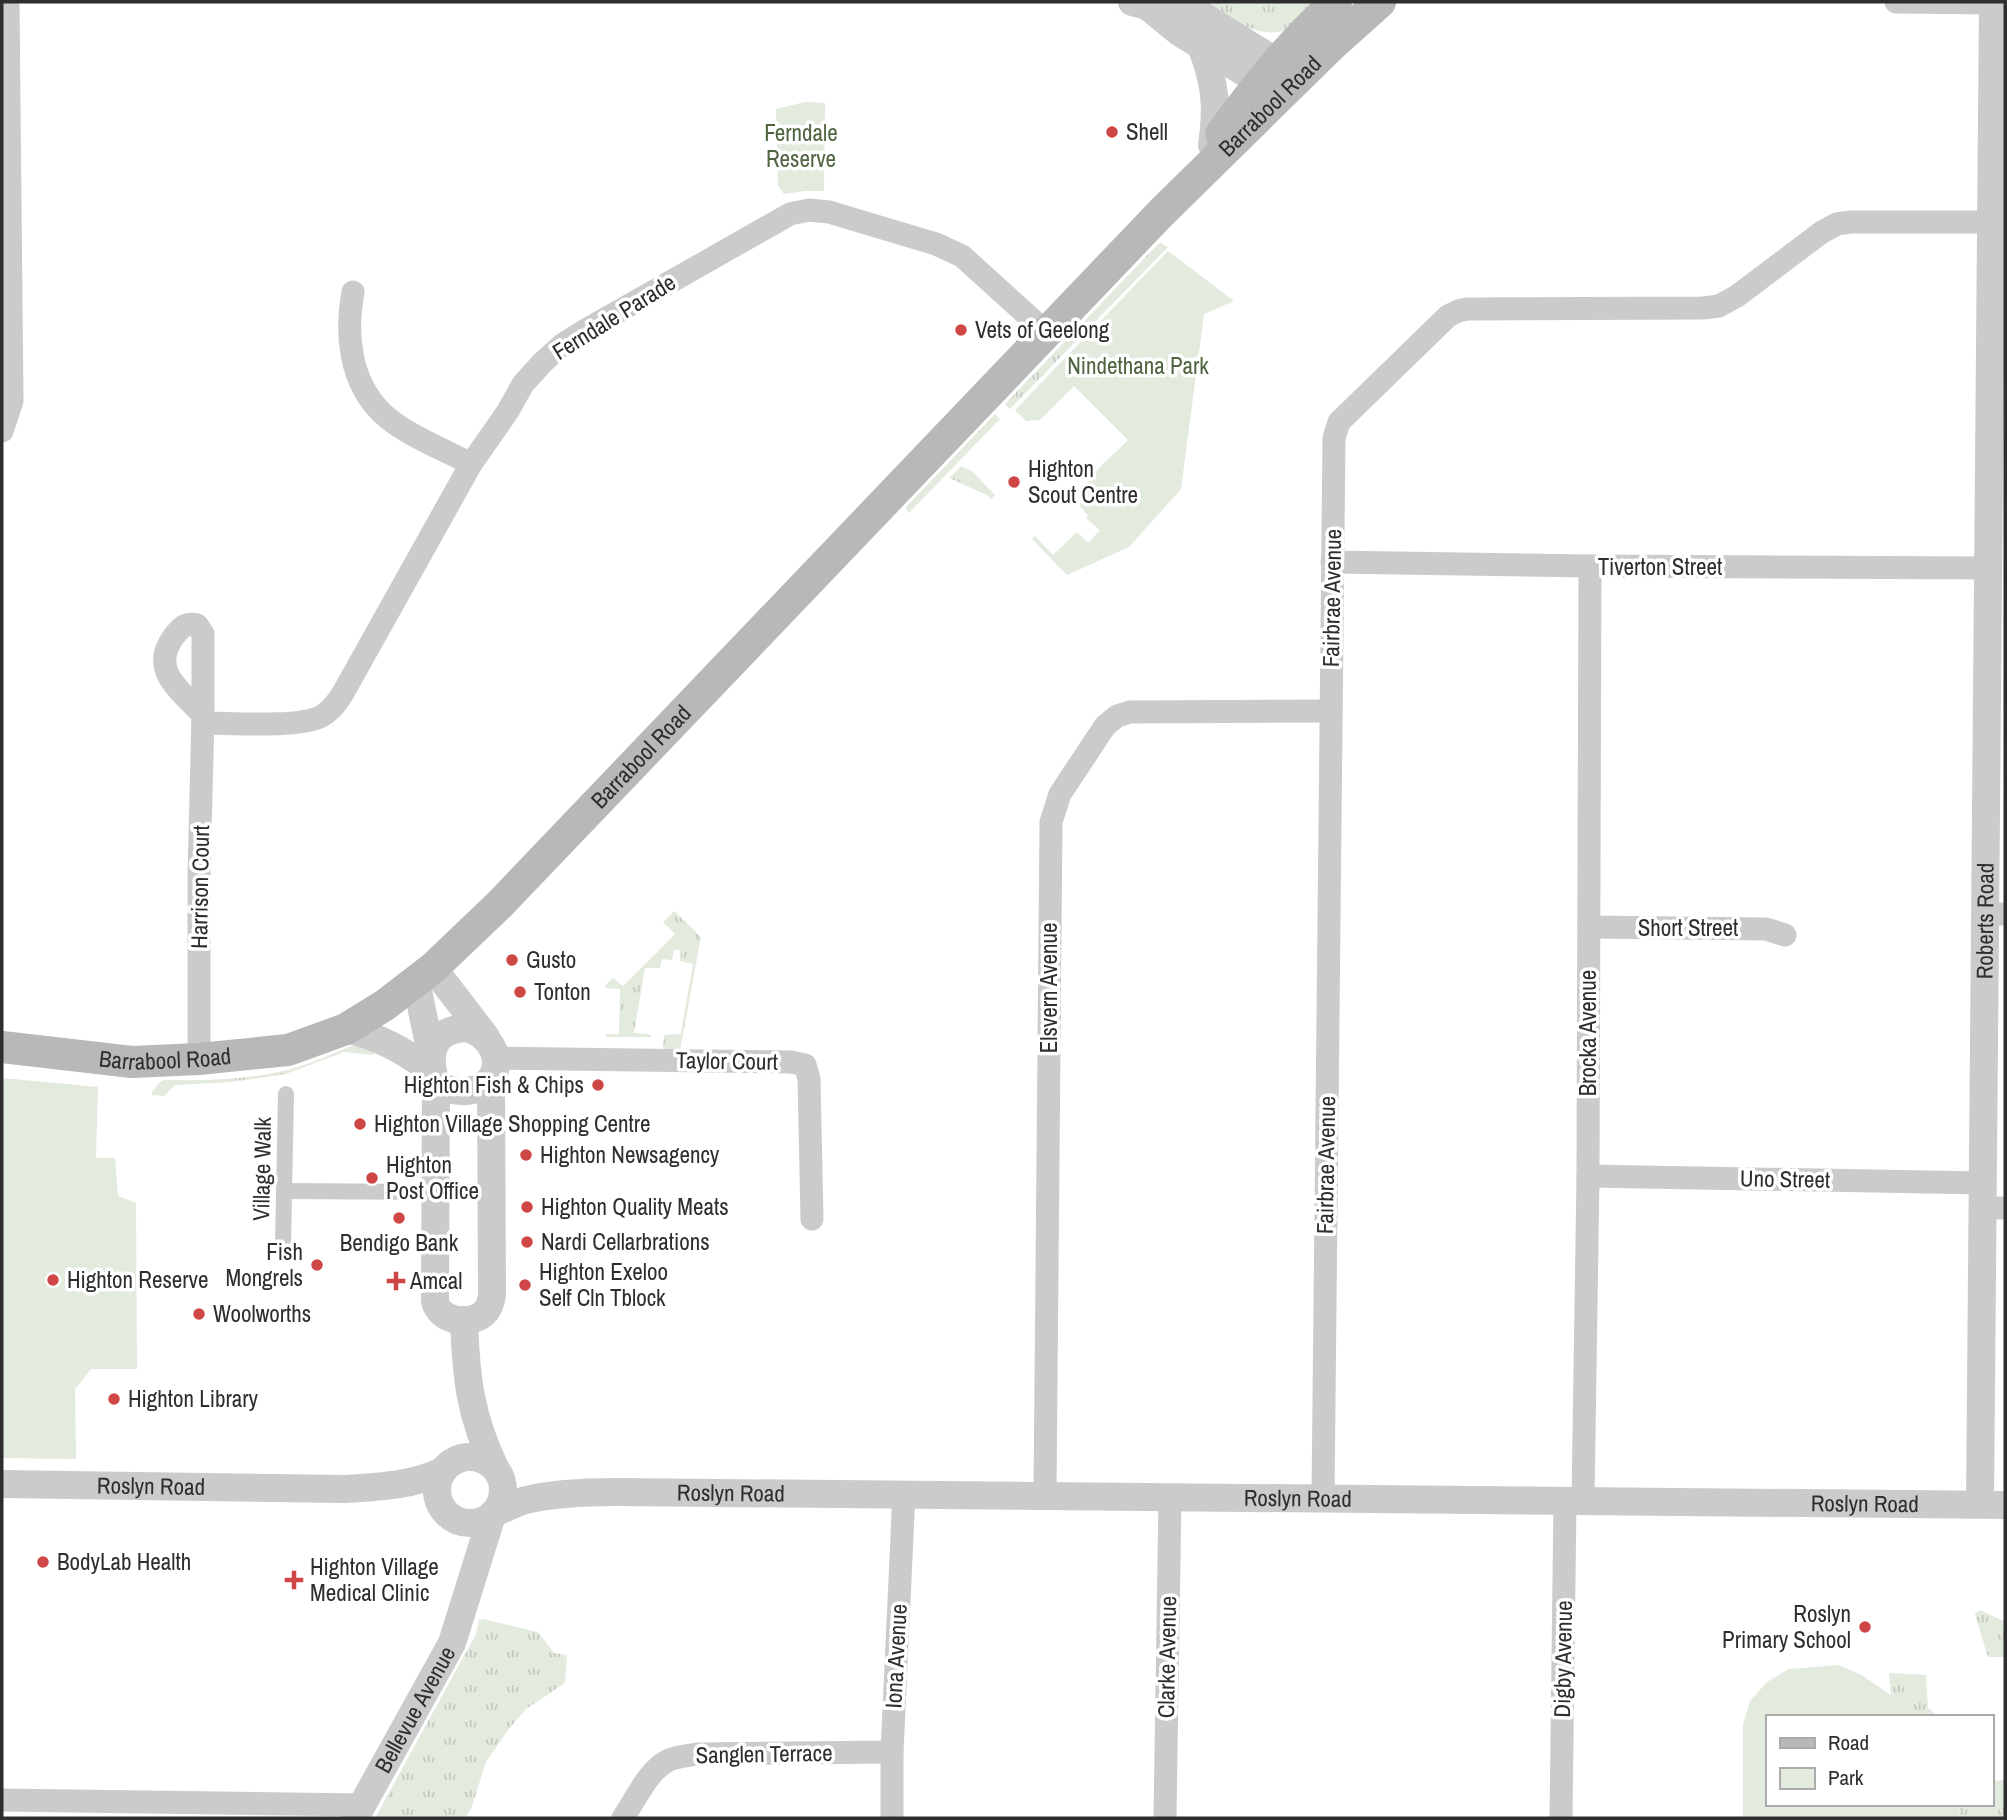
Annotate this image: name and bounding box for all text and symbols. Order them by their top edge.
street label: Barrabool Road [1212,48,1328,163]
place label: Shell [1126,116,1168,147]
park label: Ferndale Reserve [764,117,838,174]
marker: Shell [1104,124,1120,140]
street label: Ferndale Parade [546,266,681,367]
place label: Vets of Geelong [975,314,1110,345]
marker: Vets of Geelong [953,322,969,338]
park label: Nindethana Park [1067,350,1209,381]
place label: Highton Scout Centre [1028,453,1138,510]
marker: Highton Scout Centre [1006,474,1022,490]
street label: Fairbrae Avenue [1315,529,1348,667]
street label: Tiverton Street [1598,551,1722,582]
street label: Barrabool Road [584,698,697,815]
street label: Harrison Court [183,825,216,949]
street label: Roberts Road [1969,863,2001,979]
street label: Short Street [1638,912,1738,943]
street label: Elsvern Avenue [1033,923,1064,1053]
place label: Gusto [526,944,576,975]
marker: Gusto [504,952,520,968]
street label: Brocka Avenue [1572,970,1603,1096]
place label: Tonton [534,976,591,1007]
marker: Tonton [512,984,528,1000]
street label: Barrabool Road [98,1040,233,1077]
street label: Taylor Court [676,1044,778,1077]
place label: Highton Fish & Chips [404,1069,584,1100]
marker: Highton Fish & Chips [590,1077,606,1093]
street label: Fairbrae Avenue [1309,1096,1342,1234]
place label: Highton Village Shopping Centre [374,1108,650,1139]
street label: Village Walk [245,1116,278,1221]
marker: Highton Village Shopping Centre [352,1116,368,1132]
place label: Highton Newsagency [540,1139,720,1170]
marker: Highton Newsagency [518,1147,534,1163]
place label: Highton Post Office [386,1149,479,1206]
street label: Uno Street [1740,1162,1830,1195]
marker: Highton Post Office [364,1170,380,1186]
place label: Highton Quality Meats [541,1191,729,1222]
marker: Highton Quality Meats [519,1199,535,1215]
marker: Bendigo Bank [391,1210,407,1226]
place label: Nardi Cellarbrations [541,1226,710,1257]
place label: Bendigo Bank [340,1227,459,1258]
marker: Nardi Cellarbrations [519,1234,535,1250]
place label: Fish Mongrels [225,1236,303,1293]
place label: Highton Exeloo Self Cln Tblock [539,1256,668,1313]
marker: Fish Mongrels [309,1257,325,1273]
place label: Highton Reserve [67,1264,209,1295]
place label: Amcal [409,1265,462,1296]
marker: Highton Reserve [45,1272,61,1288]
marker: Amcal [388,1273,404,1289]
marker: Highton Exeloo Self Cln Tblock [517,1277,533,1293]
place label: Woolworths [213,1298,311,1329]
marker: Woolworths [191,1306,207,1322]
place label: Highton Library [128,1383,259,1414]
marker: Highton Library [106,1391,122,1407]
street label: Roslyn Road [97,1469,205,1502]
street label: Roslyn Road [677,1477,785,1509]
street label: Roslyn Road [1244,1482,1352,1514]
street label: Roslyn Road [1811,1487,1919,1519]
place label: BodyLab Health [57,1546,191,1577]
place label: Highton Village Medical Clinic [310,1551,439,1608]
marker: BodyLab Health [35,1554,51,1570]
marker: Highton Village Medical Clinic [284,1570,304,1590]
street label: Clarke Avenue [1150,1596,1183,1718]
place label: Roslyn Primary School [1722,1598,1851,1655]
street label: Digby Avenue [1546,1600,1579,1718]
street label: Iona Avenue [877,1603,914,1709]
marker: Roslyn Primary School [1857,1619,1873,1635]
street label: Bellevue Avenue [367,1640,462,1778]
legend [1766,1715,1993,1806]
text: Road [1828,1728,1869,1757]
street label: Sanglen Terrace [695,1737,833,1770]
text: Park [1828,1763,1864,1792]

